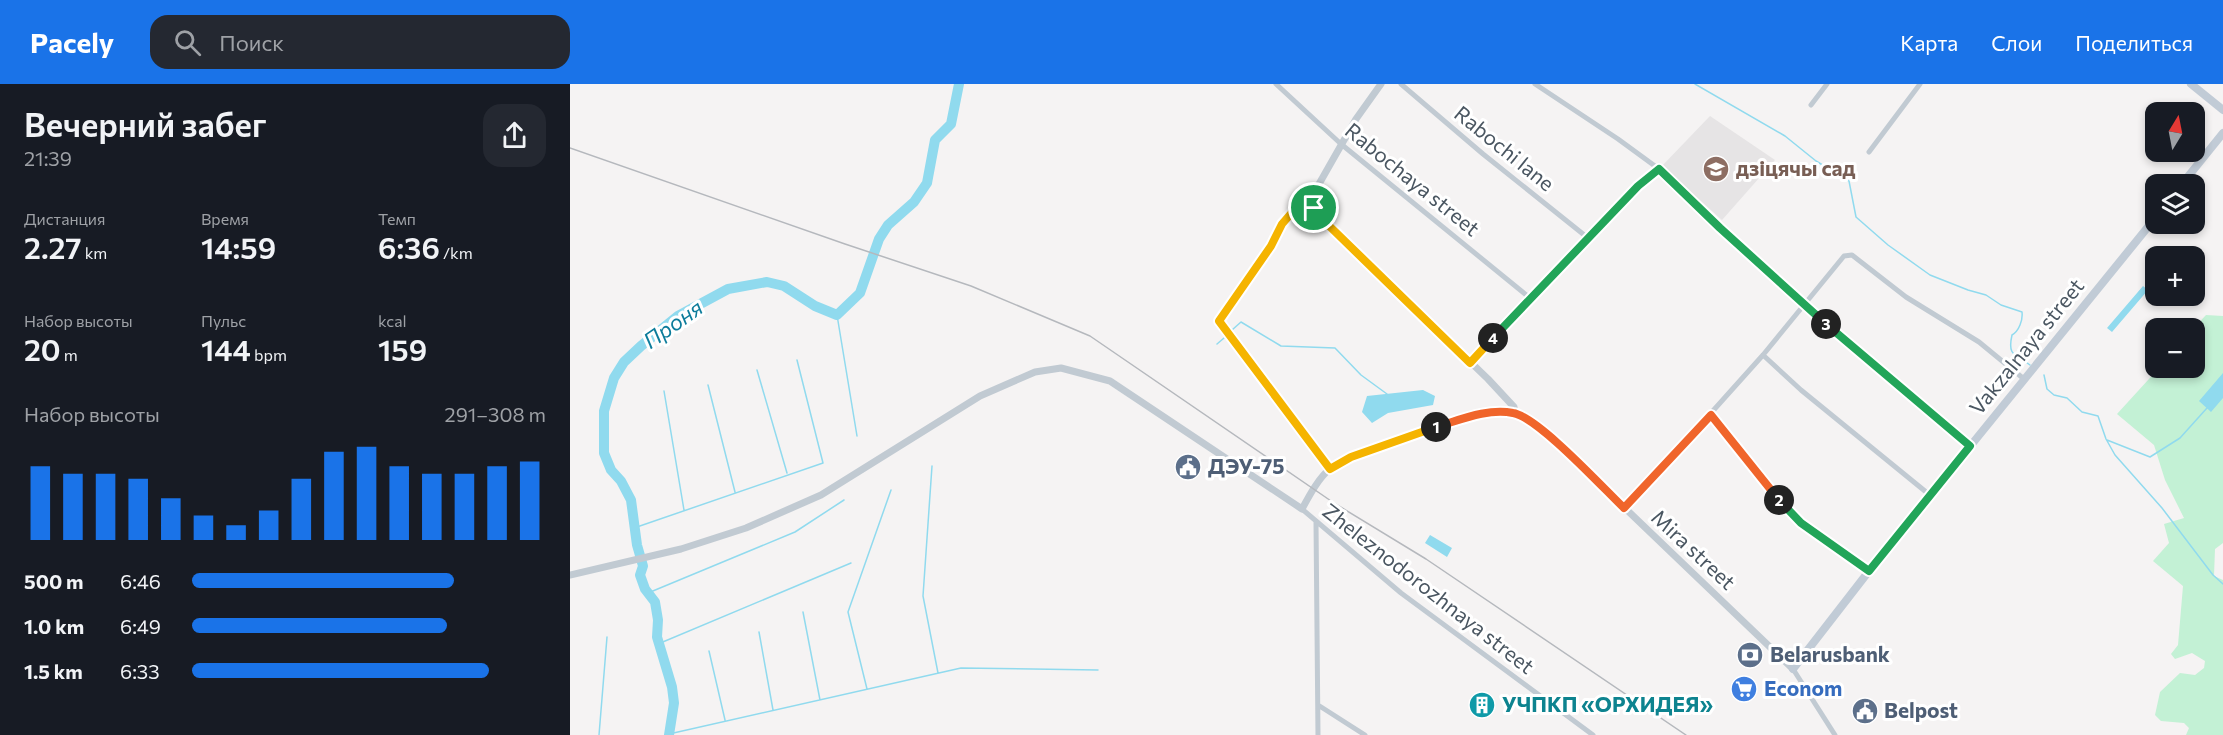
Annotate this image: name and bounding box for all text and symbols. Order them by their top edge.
search box [150,15,570,69]
text: Pacely [30,25,114,59]
icon: search [171,26,204,59]
text: Поиск [219,29,284,56]
text: Карта [1900,30,1958,55]
text: Слои [1991,30,2042,55]
text: Поделиться [2075,30,2193,55]
street label: Rabochi lane [1450,100,1560,196]
north arrow [2145,102,2205,162]
map controls [2145,102,2205,378]
text: Вечерний забег [24,103,267,144]
button: share [483,104,546,167]
street label: Rabochaya street [1341,117,1485,241]
text: 21:39 [24,146,72,170]
school or university icon: дзіцячы сад [1701,154,1731,184]
place label: дзіцячы сад [1736,155,1856,180]
button: layers [2145,174,2205,234]
pin [1288,182,1339,233]
icon: arrive [1297,191,1330,224]
text: Дистанция [24,209,105,228]
text: Время [201,209,249,228]
text: Темп [378,209,416,228]
text: 2.27 [24,228,82,265]
text: 14:59 [201,228,276,265]
text: 6:36 [378,228,440,265]
text: km [82,243,107,262]
text: /km [440,243,473,262]
button: + [2145,246,2205,306]
street label: Vakzalnaya street [1963,273,2088,419]
water label: Проня [638,293,708,354]
pin: 3 [1811,309,1841,339]
text: Набор высоты [24,311,133,330]
text: Пульс [201,311,246,330]
text: kcal [378,311,407,330]
text: 3 [1821,314,1831,333]
button: − [2145,318,2205,378]
pin: 4 [1478,323,1508,353]
text: 4 [1488,328,1498,347]
text: 20 [24,330,61,367]
text: 144 [201,330,251,367]
text: 159 [378,330,427,367]
text: m [61,345,78,364]
text: bpm [251,345,287,364]
text: Набор высоты [24,402,160,426]
text: 291–308 m [445,402,546,426]
pin: 1 [1421,412,1451,442]
text: 1 [1432,417,1440,436]
public building icon: ДЭУ-75 [1173,452,1203,482]
place label: ДЭУ-75 [1208,453,1285,478]
pin: 2 [1764,485,1794,515]
text: 2 [1774,490,1784,509]
street label: Zheleznodorozhnaya street [1318,497,1540,678]
street label: Mira street [1647,504,1741,594]
text: 500 m [24,569,84,593]
text: 6:46 [120,569,161,593]
text: 1.0 km [24,614,84,638]
text: 6:49 [120,614,161,638]
bank icon: Belarusbank [1735,640,1765,670]
place label: Belarusbank [1770,641,1890,666]
text: 1.5 km [24,659,83,683]
text: 6:33 [120,659,160,683]
supermarket icon: Econom [1729,674,1759,704]
place label: Econom [1764,675,1842,700]
building icon: УЧПКП «ОРХИДЕЯ» [1467,690,1497,720]
place label: УЧПКП «ОРХИДЕЯ» [1502,691,1713,716]
public building icon: Belpost [1850,696,1880,726]
place label: Belpost [1884,697,1958,722]

